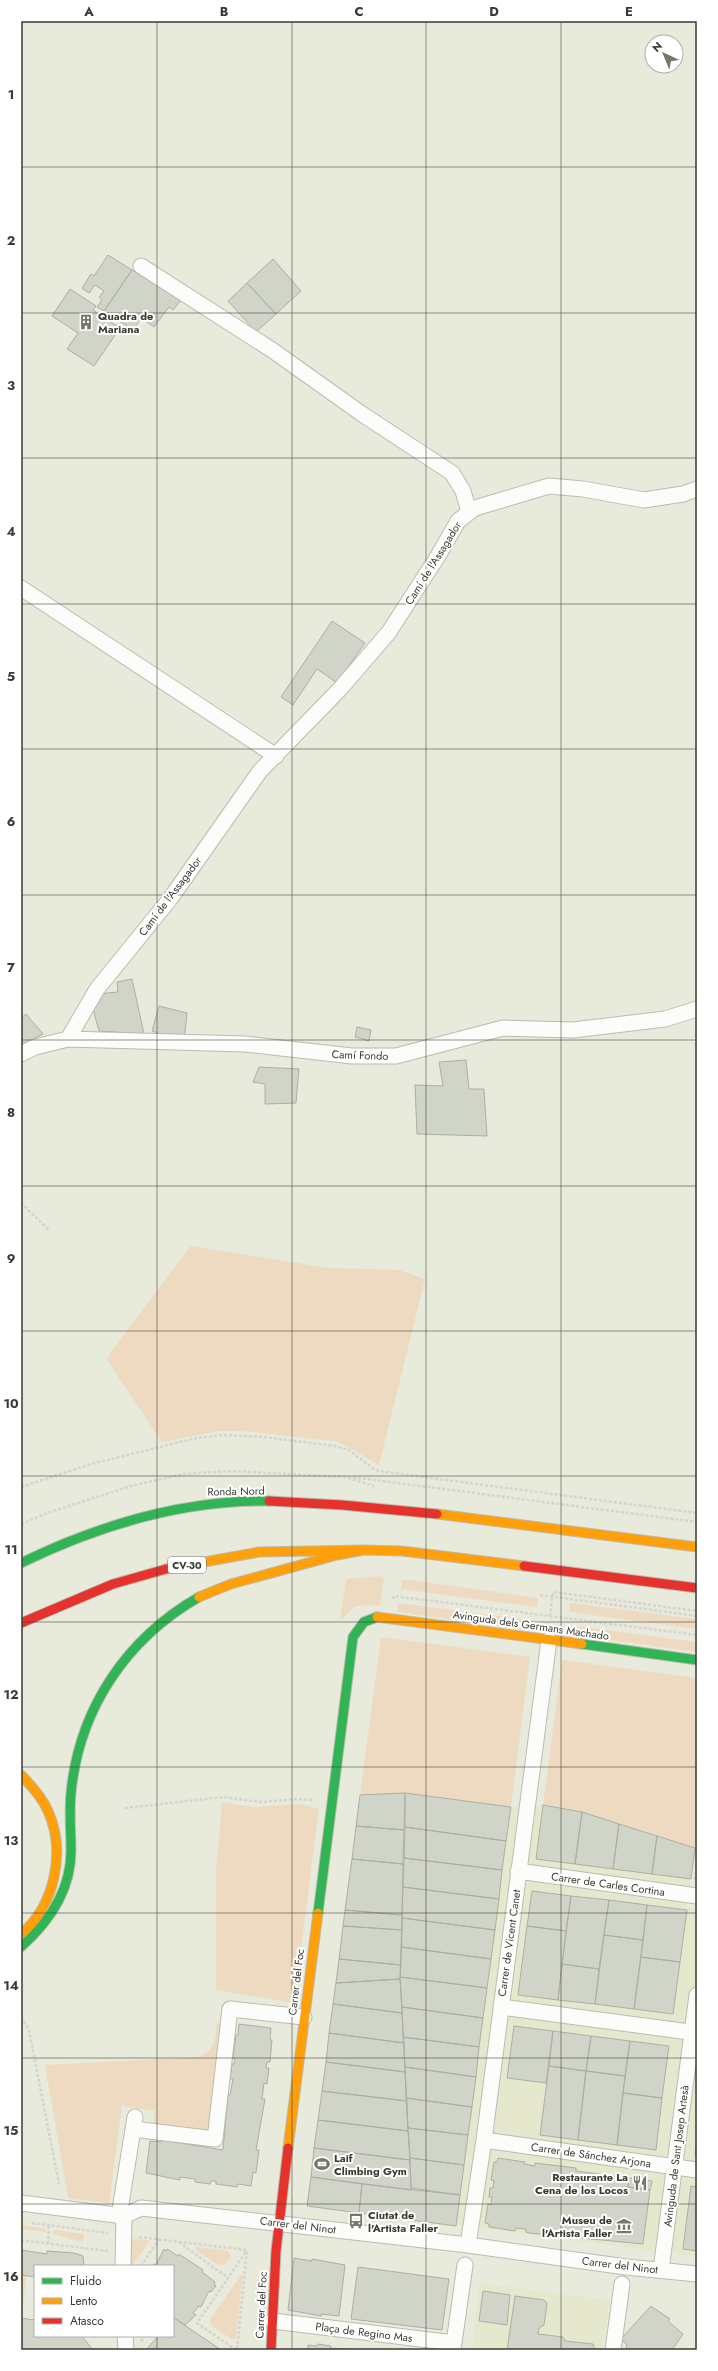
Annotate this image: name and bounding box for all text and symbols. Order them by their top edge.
text: A [83,2,94,21]
text: B [220,2,229,21]
text: C [354,2,364,21]
text: D [489,2,499,21]
text: E [625,2,633,21]
north arrow [644,34,684,74]
text: N [648,38,666,56]
text: 1 [8,85,14,104]
text: 2 [7,231,15,250]
place label: Quadra de Mariana [98,308,153,337]
building icon: Quadra de Mariana [77,313,95,331]
text: 3 [7,376,15,395]
street label: Camí de l'Assagador [401,518,465,608]
text: 4 [6,522,16,541]
text: 5 [7,667,15,686]
text: 6 [7,812,16,831]
street label: Camí de l'Assagador [135,853,205,939]
text: 7 [7,958,15,977]
street label: Camí Fondo [331,1046,389,1064]
text: 8 [7,1103,15,1122]
text: 9 [7,1249,16,1268]
text: 10 [3,1394,19,1413]
street label: Ronda Nord [207,1483,265,1499]
text: 11 [4,1540,18,1559]
road number: CV-30 [168,1557,206,1573]
street label: Avinguda dels Germans Machado [452,1606,610,1644]
text: 12 [3,1685,19,1704]
text: 13 [4,1831,18,1850]
street label: Carrer de Carles Cortina [550,1868,666,1900]
street label: Carrer de Vicent Canet [494,1888,524,1998]
street label: Carrer del Foc [284,1948,308,2016]
text: 14 [3,1976,19,1995]
street label: Avinguda de Sant Josep Artesà [659,2084,693,2228]
text: 15 [3,2121,19,2140]
street label: Carrer de Sánchez Arjona [530,2139,652,2171]
place label: Laif Climbing Gym [334,2150,407,2179]
sports icon: Laif Climbing Gym [313,2155,331,2173]
place label: Restaurante La Cena de los Locos [535,2169,628,2198]
restaurant icon: Restaurante La Cena de los Locos [631,2174,649,2192]
place label: Ciutat de l'Artista Faller [368,2207,439,2236]
street label: Carrer del Ninot [259,2212,337,2238]
bus stop icon: Ciutat de l'Artista Faller [347,2212,365,2230]
place label: Museu de l'Artista Faller [542,2212,612,2241]
museum icon: Museu de l'Artista Faller [615,2217,633,2235]
street label: Carrer del Ninot [581,2252,659,2278]
legend [34,2265,174,2337]
text: 16 [3,2267,19,2286]
street label: Carrer del Foc [251,2271,271,2339]
text: Fluido [70,2272,102,2290]
text: Lento [70,2292,98,2310]
text: Atasco [70,2312,104,2330]
street label: Plaça de Regino Mas [315,2318,414,2346]

